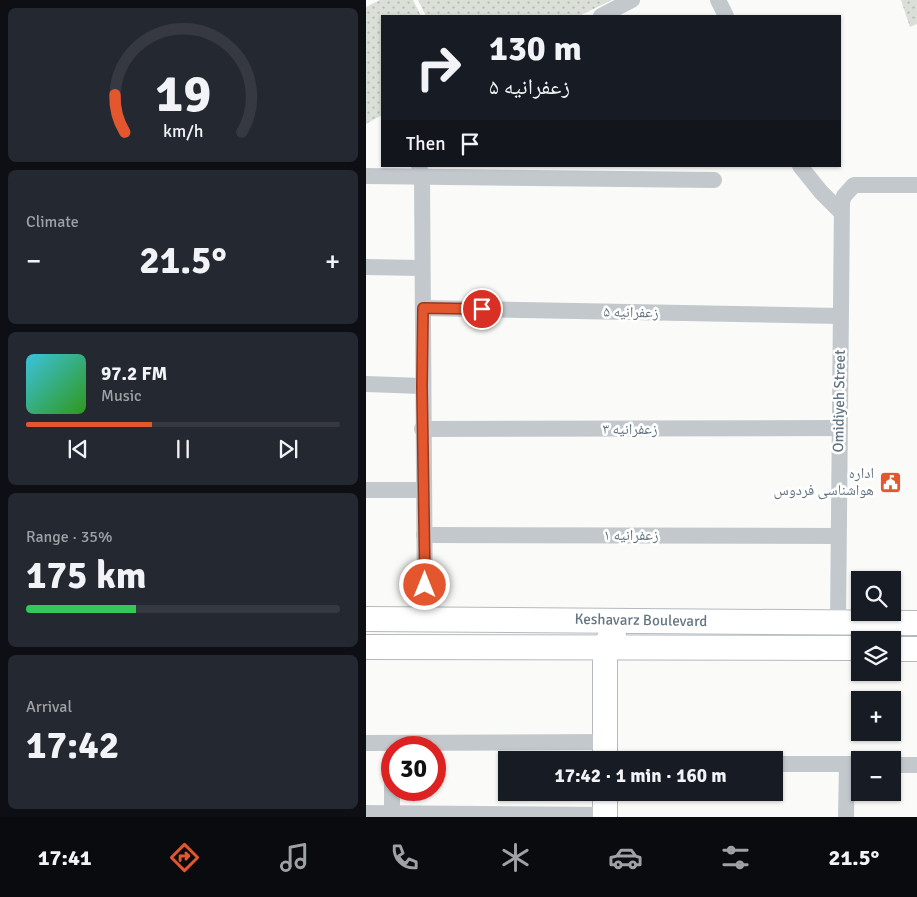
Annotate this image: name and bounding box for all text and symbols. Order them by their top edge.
text: 130 m [489,27,582,70]
icon: right [406,35,471,100]
text: 19 [155,62,211,126]
text: زعفرانیه ۵ [489,73,570,100]
text: km/h [163,120,203,142]
icon: arrive [456,130,484,158]
text: Then [406,132,446,156]
text: Climate [26,212,79,232]
text: 21.5° [139,237,227,284]
text: − [26,244,41,278]
text: + [325,244,340,278]
pin [461,288,503,330]
icon: arrive [468,295,496,323]
street label: زعفرانیه ۵ [603,303,659,321]
street label: Omidiyeh Street [829,350,849,452]
text: 97.2 FM [101,362,167,386]
text: Music [101,386,142,406]
street label: زعفرانیه ۳ [602,420,658,438]
icon: previous [64,435,92,463]
icon: pause [169,435,197,463]
icon: next [274,435,302,463]
place label: اداره هواشناسی فردوس [773,464,874,500]
public building icon: اداره هواشناسی فردوس [878,470,902,494]
street label: زعفرانیه ۱ [603,526,659,544]
text: Range · 35% [26,527,112,547]
text: 175 km [26,552,147,599]
position arrow [398,558,450,610]
map controls [851,571,901,801]
button: search [851,571,901,621]
street label: Keshavarz Boulevard [574,610,708,630]
button: layers [851,631,901,681]
button: + [851,691,901,741]
text: Arrival [26,697,72,717]
text: 17:42 [26,722,119,769]
speed limit sign: 30 [381,736,446,801]
button: − [851,751,901,801]
text: 17:42 · 1 min · 160 m [554,764,727,788]
icon: directions [167,840,202,875]
icon: music [277,840,312,875]
icon: phone [387,840,422,875]
icon: climate [498,840,533,875]
icon: car [608,840,643,875]
icon: filters [718,840,753,875]
text: 17:41 [38,844,92,871]
text: 21.5° [829,844,879,871]

